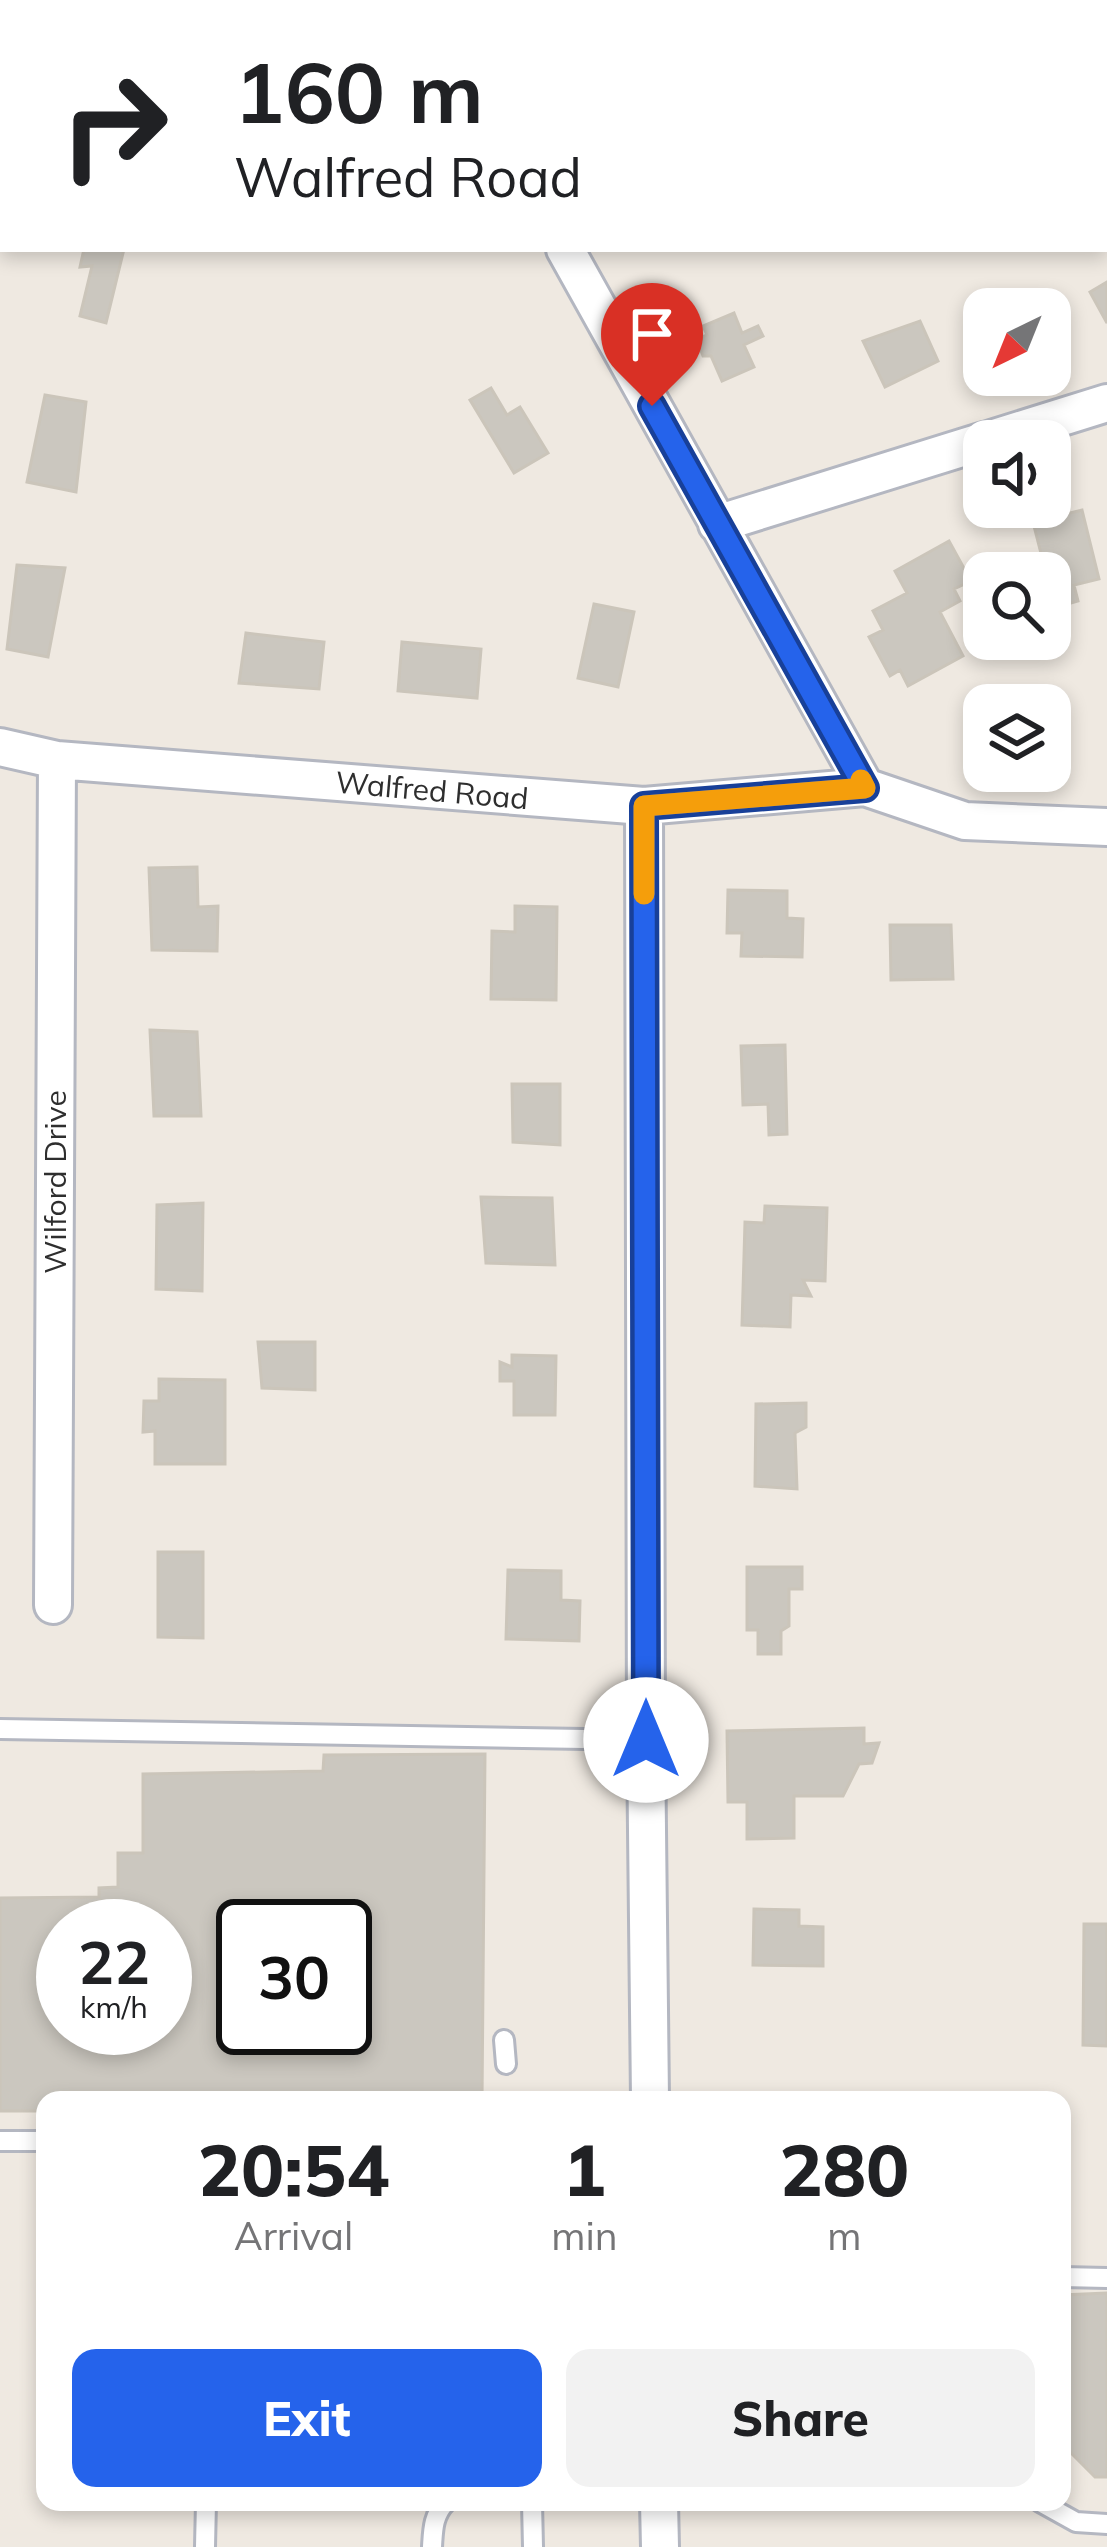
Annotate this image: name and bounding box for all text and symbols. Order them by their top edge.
text: 160 m [234,39,484,144]
icon: right [36,48,192,204]
text: Walfred Road [234,143,582,211]
pin [601,283,703,406]
north arrow [963,288,1071,396]
map controls [963,288,1071,792]
icon: arrive [619,301,685,367]
button: sound [963,420,1071,528]
button: search [963,552,1071,660]
button: layers [963,684,1071,792]
street label: Walfred Road [334,763,530,817]
street label: Wilford Drive [36,1090,74,1274]
position arrow [583,1677,709,1803]
speed limit sign: 30 [216,1899,372,2055]
text: 22 [78,1924,150,1999]
text: km/h [80,1988,148,2026]
text: 20:54 [198,2124,389,2214]
text: 1 [563,2124,606,2214]
text: 280 [780,2124,909,2214]
text: Arrival [234,2211,353,2260]
text: min [551,2211,618,2260]
text: m [827,2211,861,2260]
button: Exit [72,2349,542,2487]
button: Share [566,2349,1035,2487]

